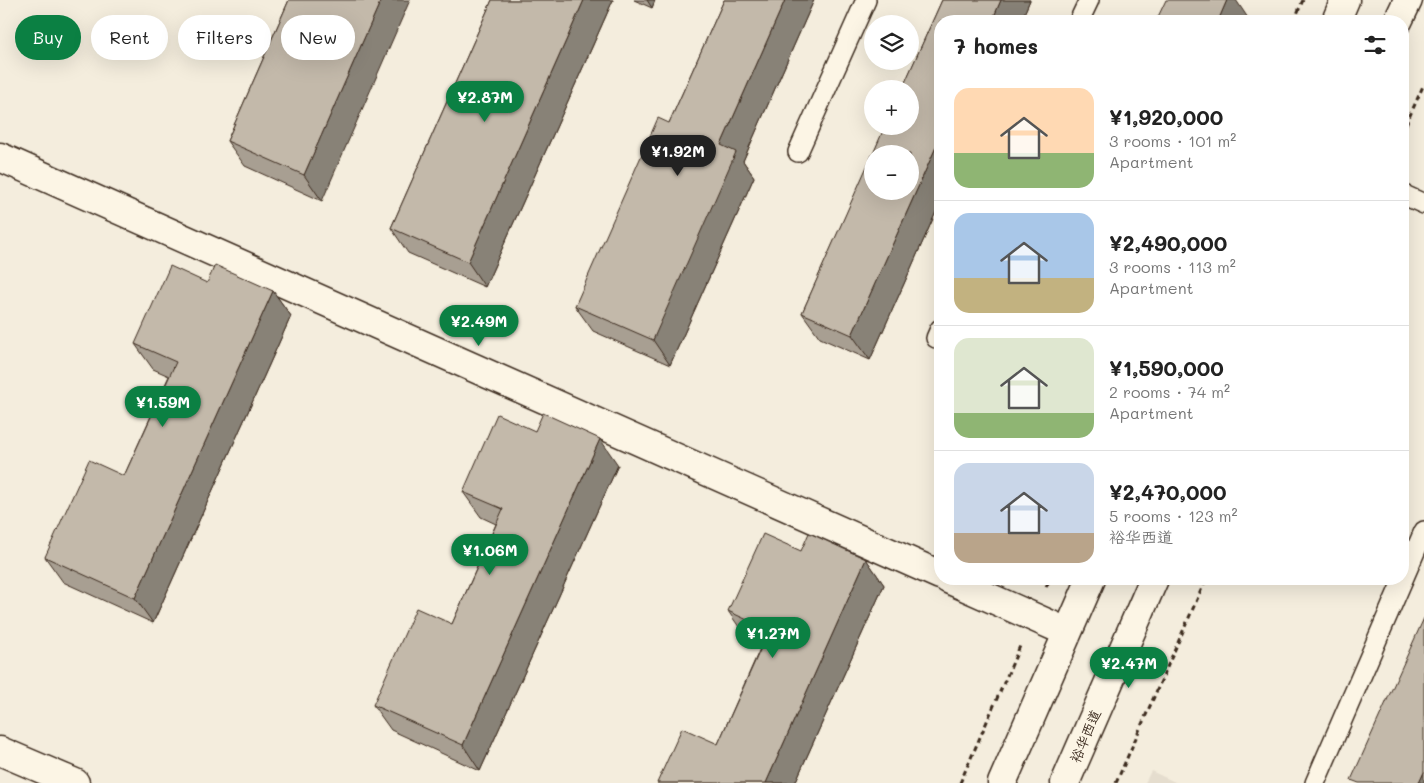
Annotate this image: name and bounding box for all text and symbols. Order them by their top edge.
chip: Buy [15,15,81,60]
chip: Rent [91,15,168,60]
chip: Filters [178,15,271,60]
chip: New [281,15,355,60]
map controls [864,15,919,200]
button: layers [864,15,919,70]
icon: filters [1361,31,1389,59]
text: 7 homes [954,32,1038,59]
pin: ¥2.87M [444,80,526,123]
button: + [864,80,919,135]
text: ¥2.87M [457,86,513,107]
text: ¥1,920,000 [1109,103,1223,130]
icon: home [994,108,1054,168]
text: 3 rooms · 101 m² [1109,130,1236,151]
pin: ¥1.92M [637,134,719,177]
text: ¥1.92M [651,140,705,161]
button: − [864,145,919,200]
text: Apartment [1109,151,1194,172]
text: ¥2,490,000 [1109,229,1227,256]
icon: home [994,233,1054,293]
text: 3 rooms · 113 m² [1109,256,1236,277]
text: Apartment [1109,277,1194,298]
pin: ¥2.49M [438,304,520,347]
text: ¥2.49M [450,310,508,331]
text: ¥1,590,000 [1109,354,1224,381]
icon: home [994,358,1054,418]
text: 2 rooms · 74 m² [1109,381,1230,402]
pin: ¥1.59M [122,386,204,428]
text: ¥1.59M [136,391,190,412]
text: Apartment [1109,402,1194,423]
text: ¥2,470,000 [1109,478,1226,505]
icon: home [994,483,1054,543]
text: 5 rooms · 123 m² [1109,505,1238,526]
text: 裕华西道 [1109,526,1173,547]
pin: ¥1.06M [449,534,531,576]
text: ¥1.06M [462,539,518,560]
pin: ¥1.27M [732,616,814,659]
text: ¥1.27M [746,622,800,643]
pin: ¥2.47M [1088,646,1170,689]
text: ¥2.47M [1101,652,1157,673]
street label: 裕华西道 [1065,707,1105,765]

